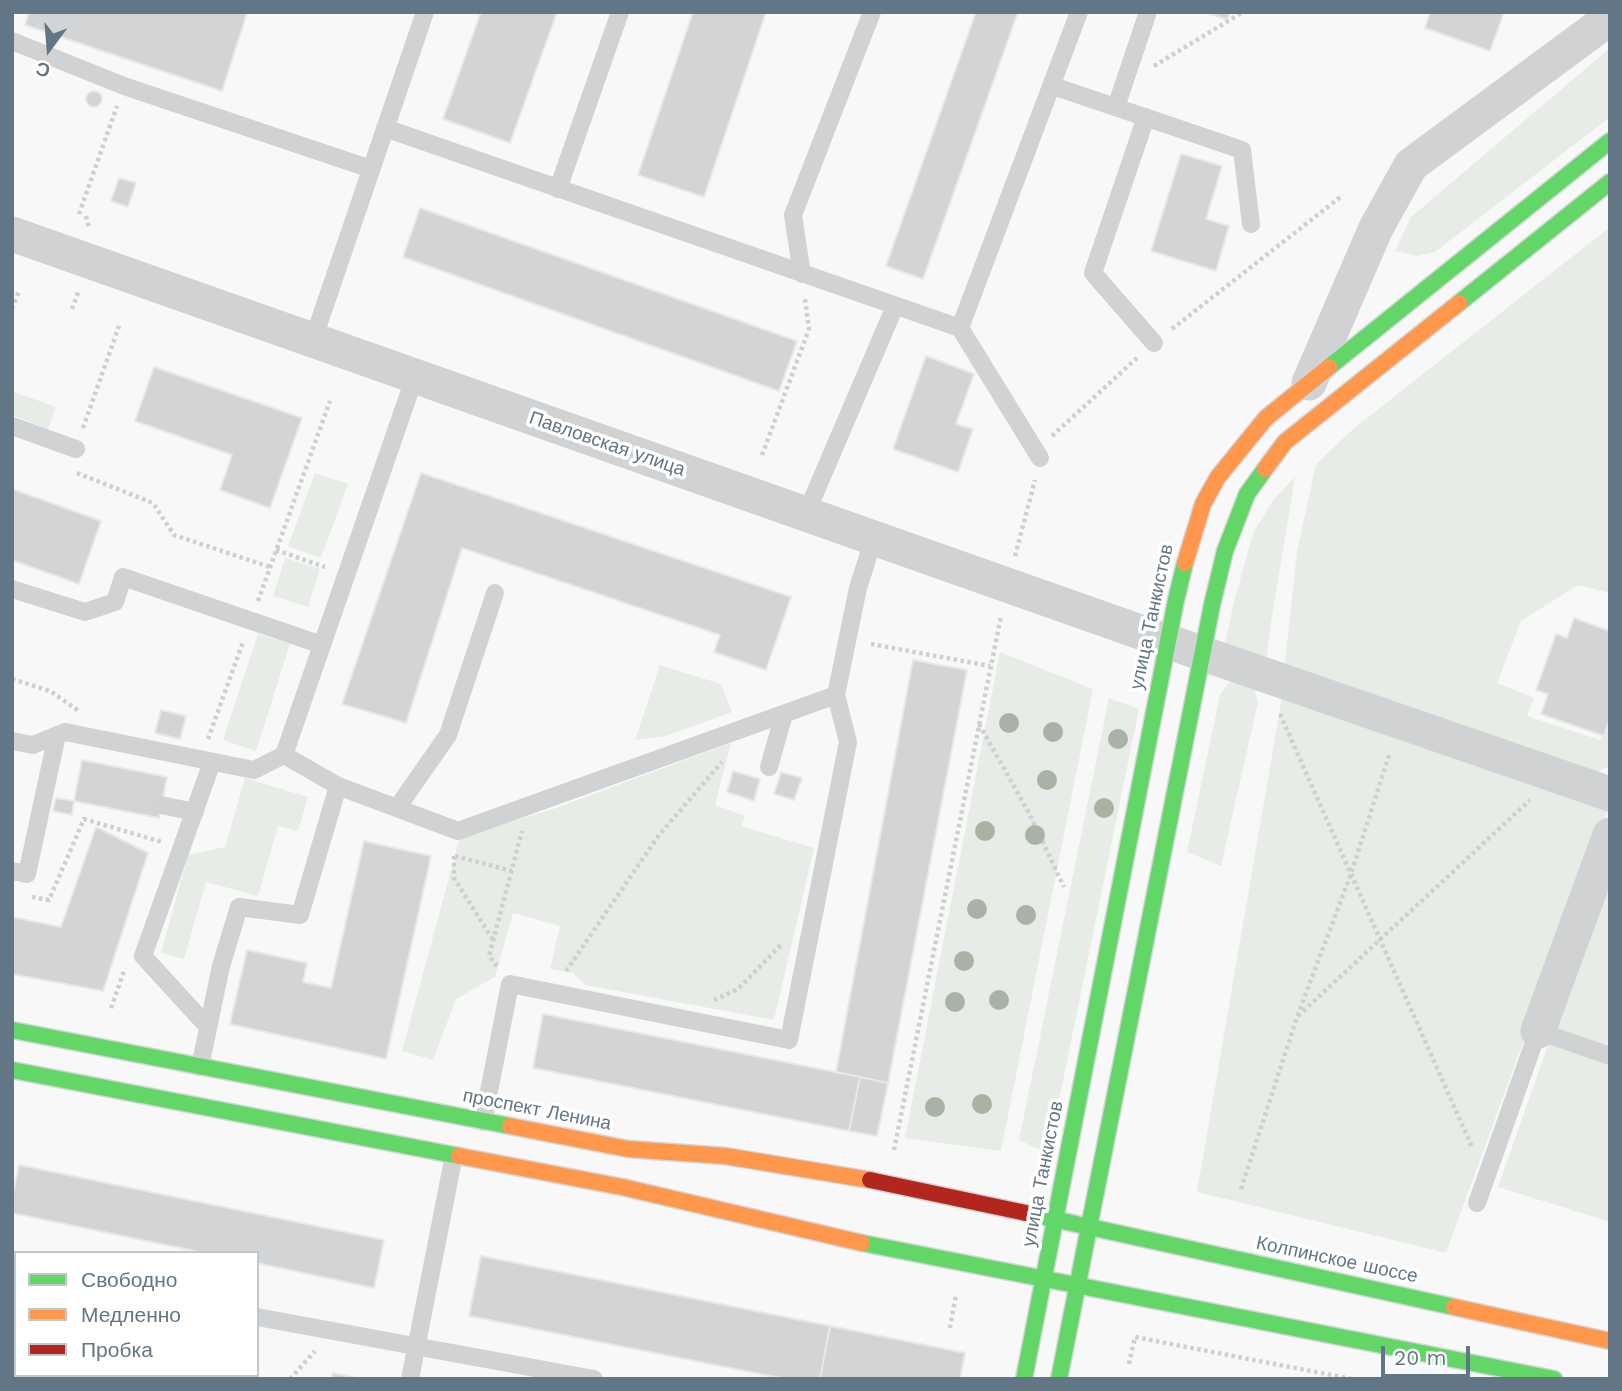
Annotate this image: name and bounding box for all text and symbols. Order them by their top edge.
north arrow [14,14,84,84]
text: С [33,57,53,83]
street label: Павловская улица [526,407,688,481]
street label: улица Танкистов [1125,542,1179,692]
street label: проспект Ленина [461,1084,613,1136]
street label: улица Танкистов [1018,1099,1068,1249]
street label: Колпинское шоссе [1254,1232,1420,1288]
legend [14,1251,259,1377]
text: Свободно [81,1267,178,1292]
text: Медленно [81,1302,181,1327]
scale bar [1384,1332,1473,1376]
text: Пробка [81,1337,153,1362]
text: 20 m [1394,1345,1446,1370]

